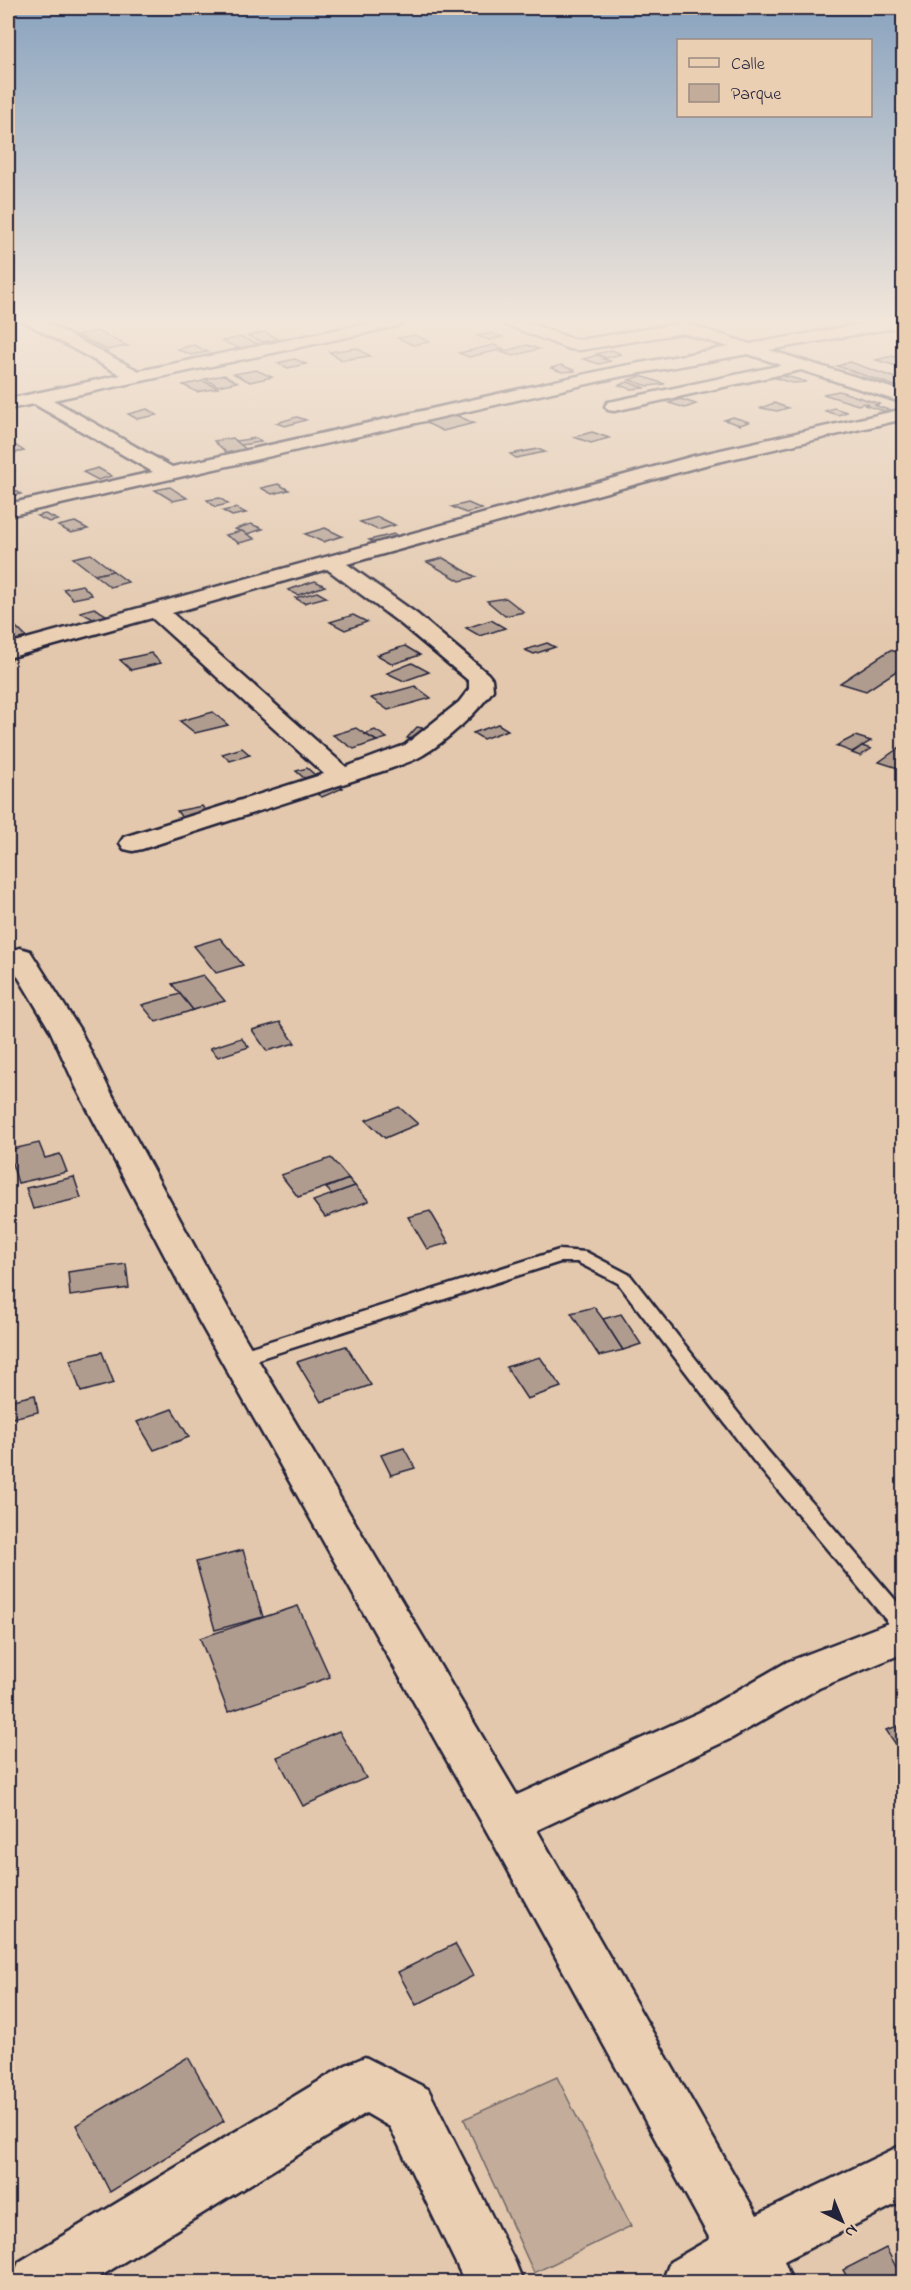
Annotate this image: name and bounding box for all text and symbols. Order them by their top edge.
legend [677,39,872,117]
text: Calle [731,52,766,78]
text: Parque [731,82,782,108]
north arrow [812,2191,872,2251]
text: N [839,2218,863,2243]

